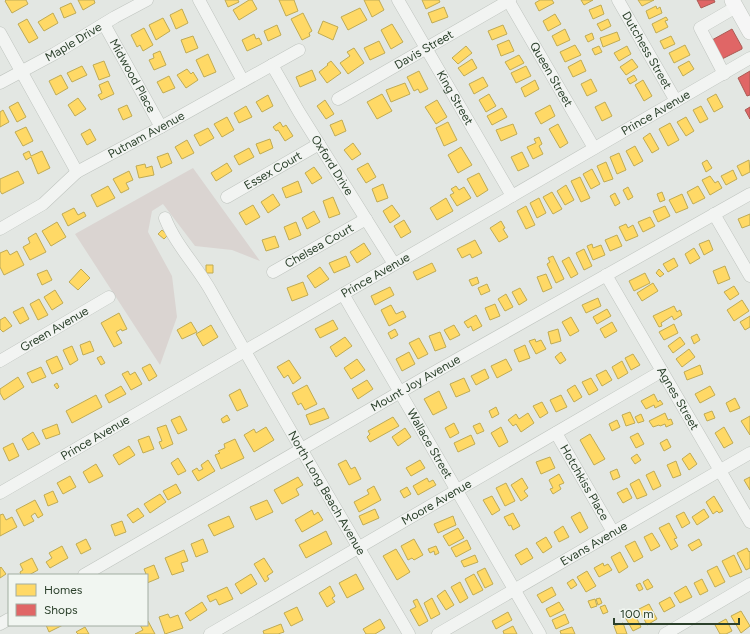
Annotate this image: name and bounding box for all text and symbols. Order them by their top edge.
street label: Dutchess Street [619,9,675,92]
street label: Maple Drive [43,20,104,64]
street label: Davis Street [392,27,456,72]
street label: Midwood Place [107,36,159,115]
street label: Queen Street [527,39,576,110]
street label: King Street [434,68,476,128]
street label: Prince Avenue [619,87,693,138]
street label: Putnam Avenue [106,108,187,161]
street label: Oxford Drive [308,133,357,198]
street label: Essex Court [242,148,305,193]
street label: Chelsea Court [282,220,356,271]
street label: Prince Avenue [339,250,413,301]
street label: Green Avenue [18,303,91,355]
street label: Mount Joy Avenue [368,352,463,414]
street label: Agnes Street [654,365,702,433]
street label: Wallace Street [404,406,456,481]
street label: Prince Avenue [58,412,132,463]
street label: North Long Beach Avenue [285,428,368,558]
street label: Hotchkiss Place [557,442,612,523]
street label: Moore Avenue [399,476,474,528]
street label: Evans Avenue [558,519,630,569]
legend [8,574,148,626]
text: Homes [44,583,83,597]
scale bar [614,600,739,626]
text: Shops [44,603,78,617]
text: 100 m [620,607,654,621]

